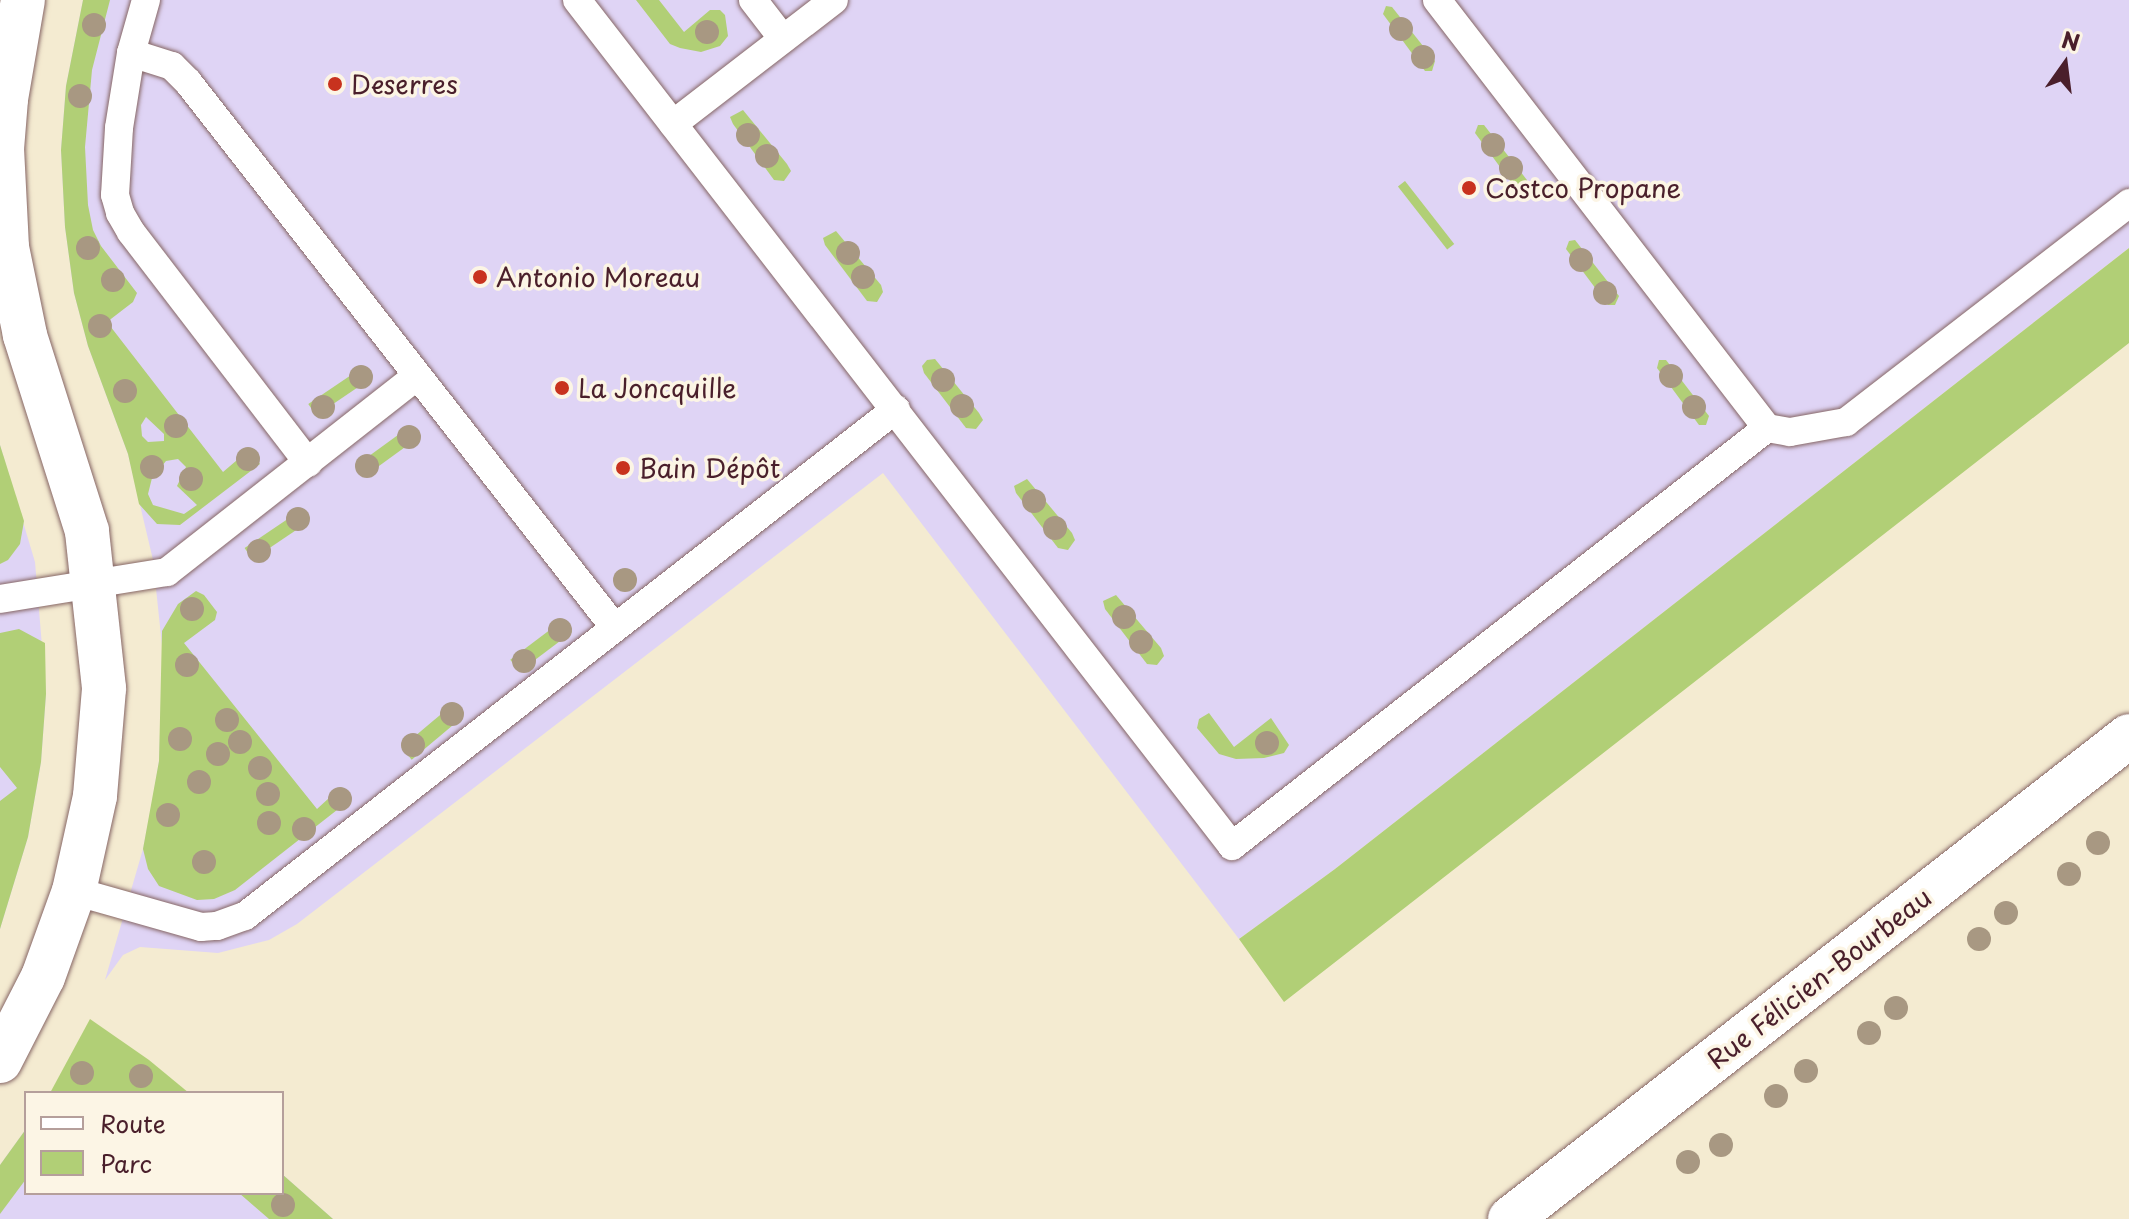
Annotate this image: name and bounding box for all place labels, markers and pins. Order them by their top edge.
place label: Deserres [351,68,458,100]
marker: Deserres [326,75,344,93]
place label: Costco Propane [1485,172,1681,204]
marker: Costco Propane [1460,179,1478,197]
place label: Antonio Moreau [496,261,700,293]
marker: Antonio Moreau [471,268,489,286]
place label: La Joncquille [578,372,740,404]
marker: La Joncquille [553,379,571,397]
place label: Bain Dépôt [639,452,780,484]
marker: Bain Dépôt [614,459,632,477]

